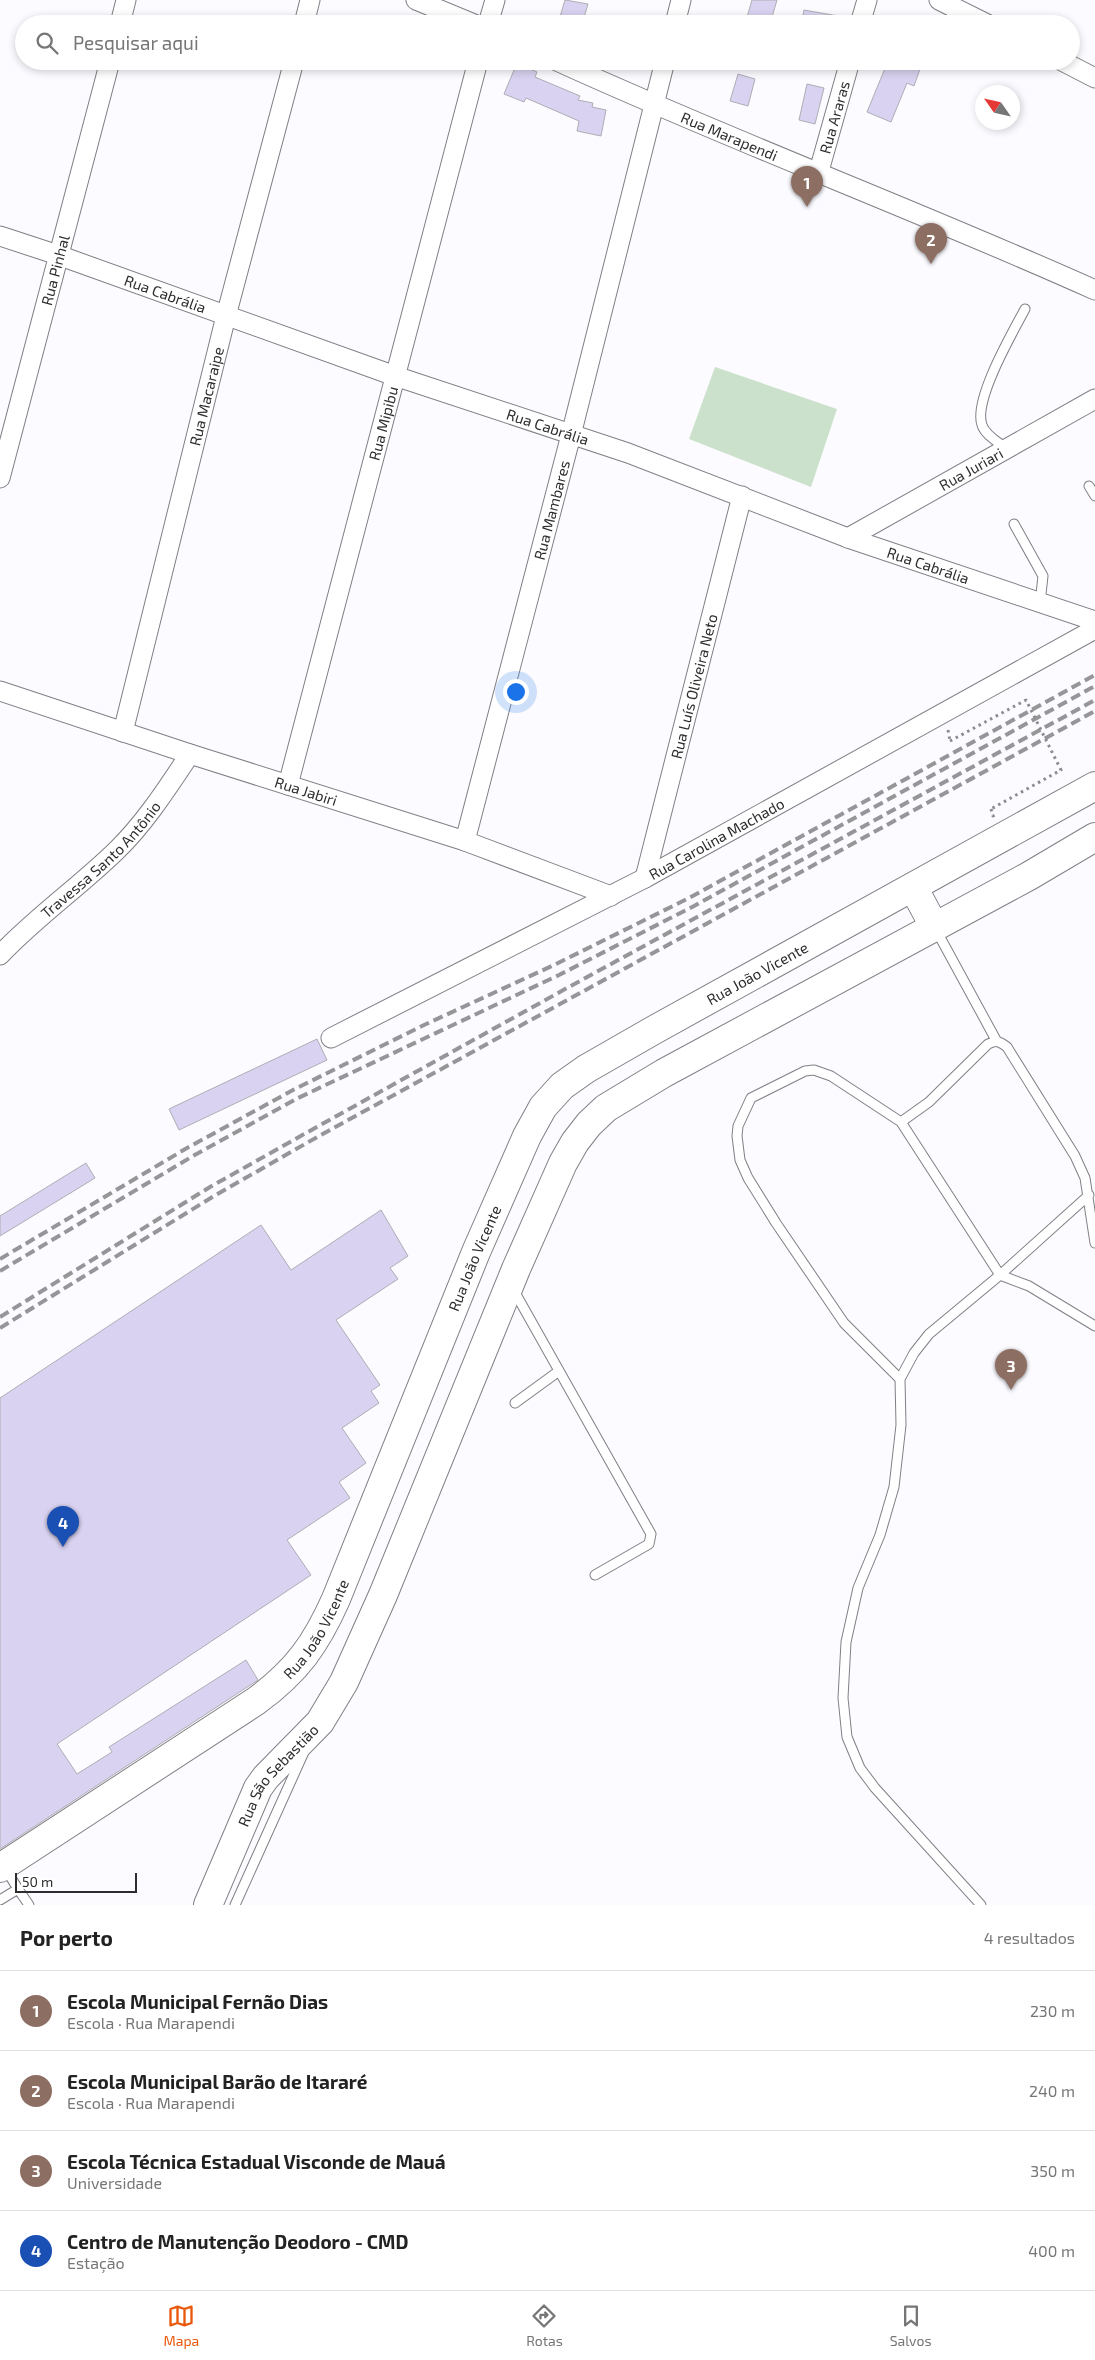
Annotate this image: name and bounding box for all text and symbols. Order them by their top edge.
search box [15,15,1080,70]
icon: search [33,29,61,57]
text: Pesquisar aqui [73,31,199,54]
street label: Rua Araras [815,79,853,155]
north arrow [975,85,1020,130]
street label: Rua Marapendi [678,108,780,164]
pin: 1 [791,166,823,207]
pin: 2 [915,223,947,264]
street label: Rua Pinhal [37,232,73,307]
street label: Rua Cabrália [122,271,209,316]
street label: Rua Macaraipe [185,345,227,447]
street label: Rua Mipibu [365,384,401,462]
street label: Rua Cabrália [504,405,591,448]
street label: Rua Juriari [936,444,1006,494]
street label: Rua Mambares [530,458,573,562]
street label: Rua Cabrália [885,543,972,587]
street label: Rua Luís Oliveira Neto [667,612,721,760]
your location [503,679,529,705]
street label: Rua Jabiri [273,772,340,809]
street label: Rua Carolina Machado [646,794,787,883]
street label: Travessa Santo Antônio [37,797,164,922]
street label: Rua João Vicente [703,938,811,1008]
street label: Rua João Vicente [444,1202,505,1314]
pin: 3 [995,1349,1027,1390]
pin: 4 [47,1506,79,1547]
street label: Rua João Vicente [279,1577,352,1682]
street label: Rua São Sebastião [234,1720,322,1829]
scale bar [15,1870,138,1893]
text: 50 m [22,1873,53,1890]
text: Por perto [20,1925,113,1950]
text: 4 resultados [984,1928,1075,1947]
text: Escola Municipal Fernão Dias [67,1990,328,2013]
text: 1 [33,2001,39,2020]
text: 230 m [1030,2001,1075,2020]
text: Escola · Rua Marapendi [67,2013,235,2032]
text: Escola Municipal Barão de Itararé [67,2070,367,2093]
text: 2 [31,2081,41,2100]
text: 240 m [1029,2081,1075,2100]
text: Escola · Rua Marapendi [67,2093,235,2112]
text: Escola Técnica Estadual Visconde de Mauá [67,2150,446,2173]
text: 3 [31,2161,41,2180]
text: 350 m [1030,2161,1075,2180]
text: Universidade [67,2173,162,2192]
text: Centro de Manutenção Deodoro - CMD [67,2230,408,2253]
text: 4 [31,2241,41,2260]
text: 400 m [1028,2241,1075,2260]
text: Estação [67,2253,125,2272]
tab: Mapa [163,2302,199,2349]
tab: Rotas [526,2302,563,2349]
tab: Salvos [890,2302,932,2349]

